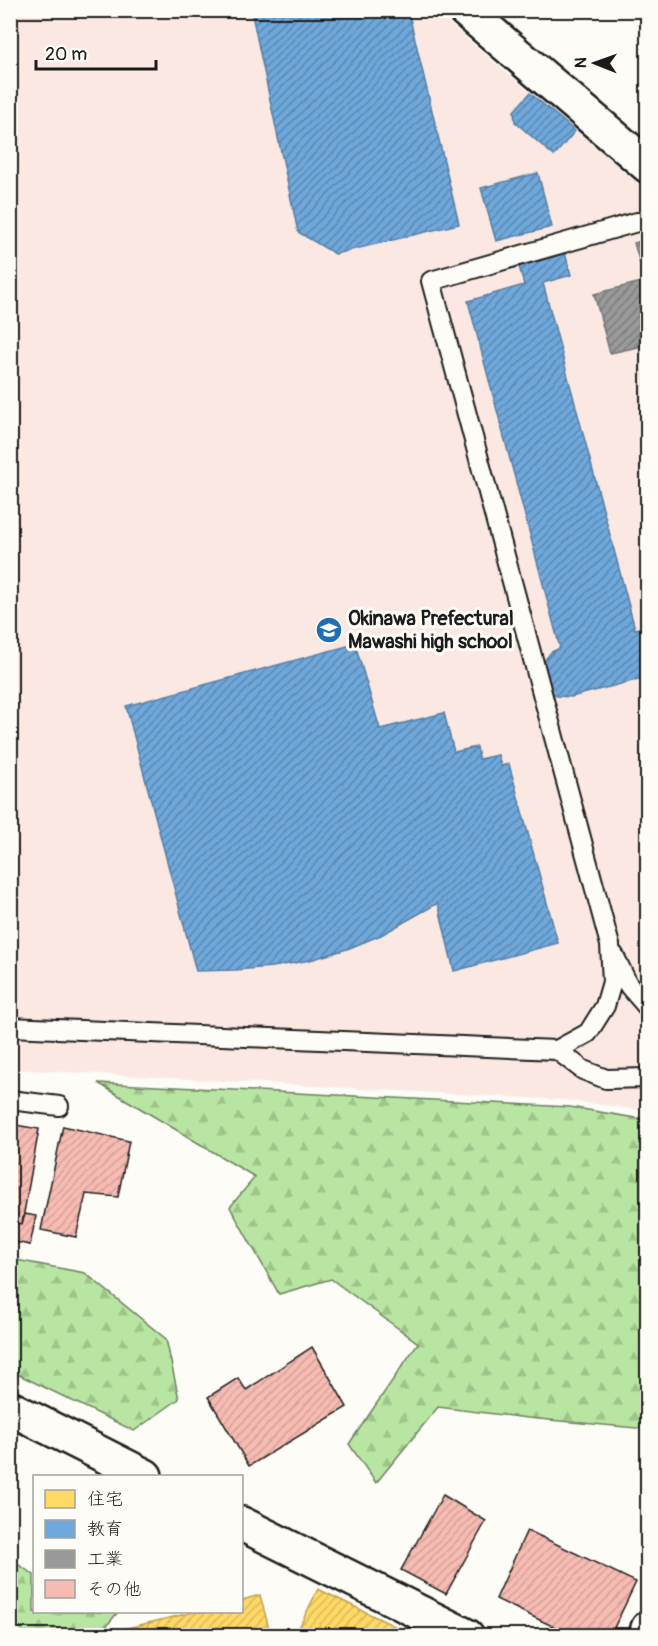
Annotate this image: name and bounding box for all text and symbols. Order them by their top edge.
scale bar [36,33,156,71]
north arrow [565,33,625,93]
text: 20 m [45,43,87,66]
text: N [571,57,591,68]
place label: Okinawa Prefectural Mawashi high school [348,606,514,654]
school or university icon: Okinawa Prefectural Mawashi high school [314,615,344,645]
legend [33,1475,243,1613]
text: 住宅 [87,1488,123,1511]
text: 教育 [87,1518,123,1541]
text: 工業 [87,1548,123,1571]
text: その他 [87,1578,141,1601]

